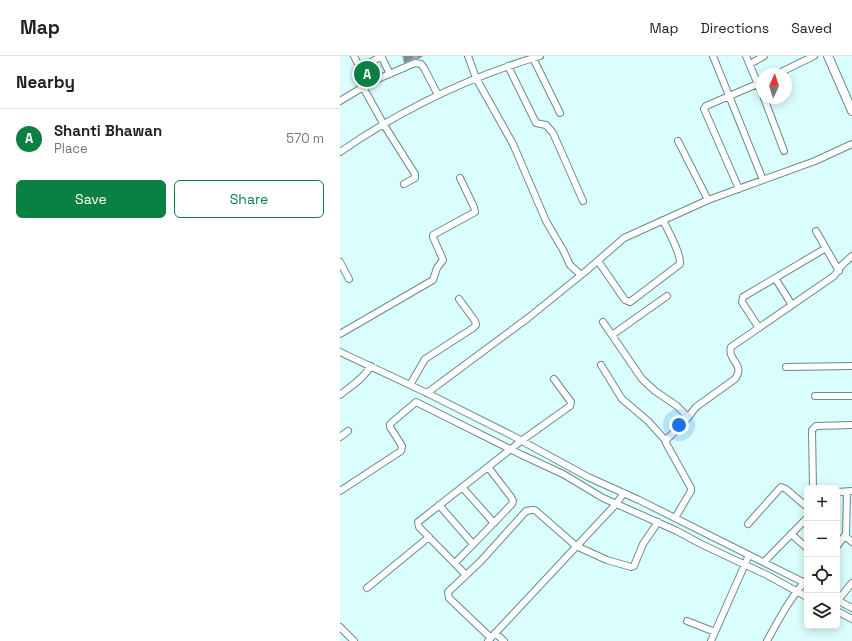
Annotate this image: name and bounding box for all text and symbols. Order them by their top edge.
text: Map [20,15,60,40]
text: Map [649,19,679,37]
text: Directions [701,19,769,37]
text: Saved [791,19,832,37]
pin: A [354,59,380,89]
north arrow [756,68,792,104]
text: Nearby [16,71,75,93]
text: Shanti Bhawan [54,121,162,140]
text: A [25,130,33,147]
text: 570 m [286,130,324,147]
text: Place [54,140,88,157]
button: Save [16,180,166,218]
button: Share [174,180,324,218]
your location [669,415,689,435]
map controls [804,485,840,629]
button: + [804,485,840,521]
button: − [804,521,840,557]
button: locate [804,557,840,593]
button: layers [804,593,840,629]

